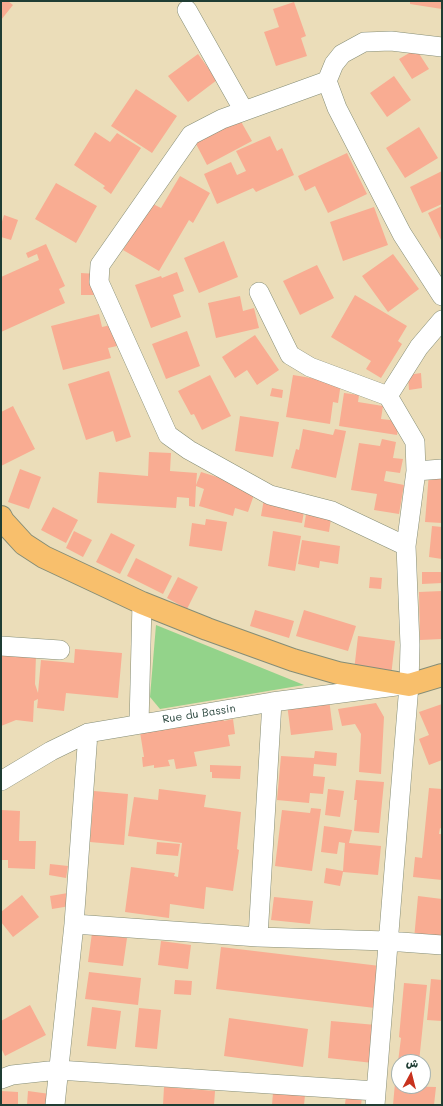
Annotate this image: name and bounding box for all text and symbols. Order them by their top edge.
street label: Rue du Bassin [162,702,236,726]
north arrow [391,1054,431,1094]
text: ش [405,1054,419,1071]

